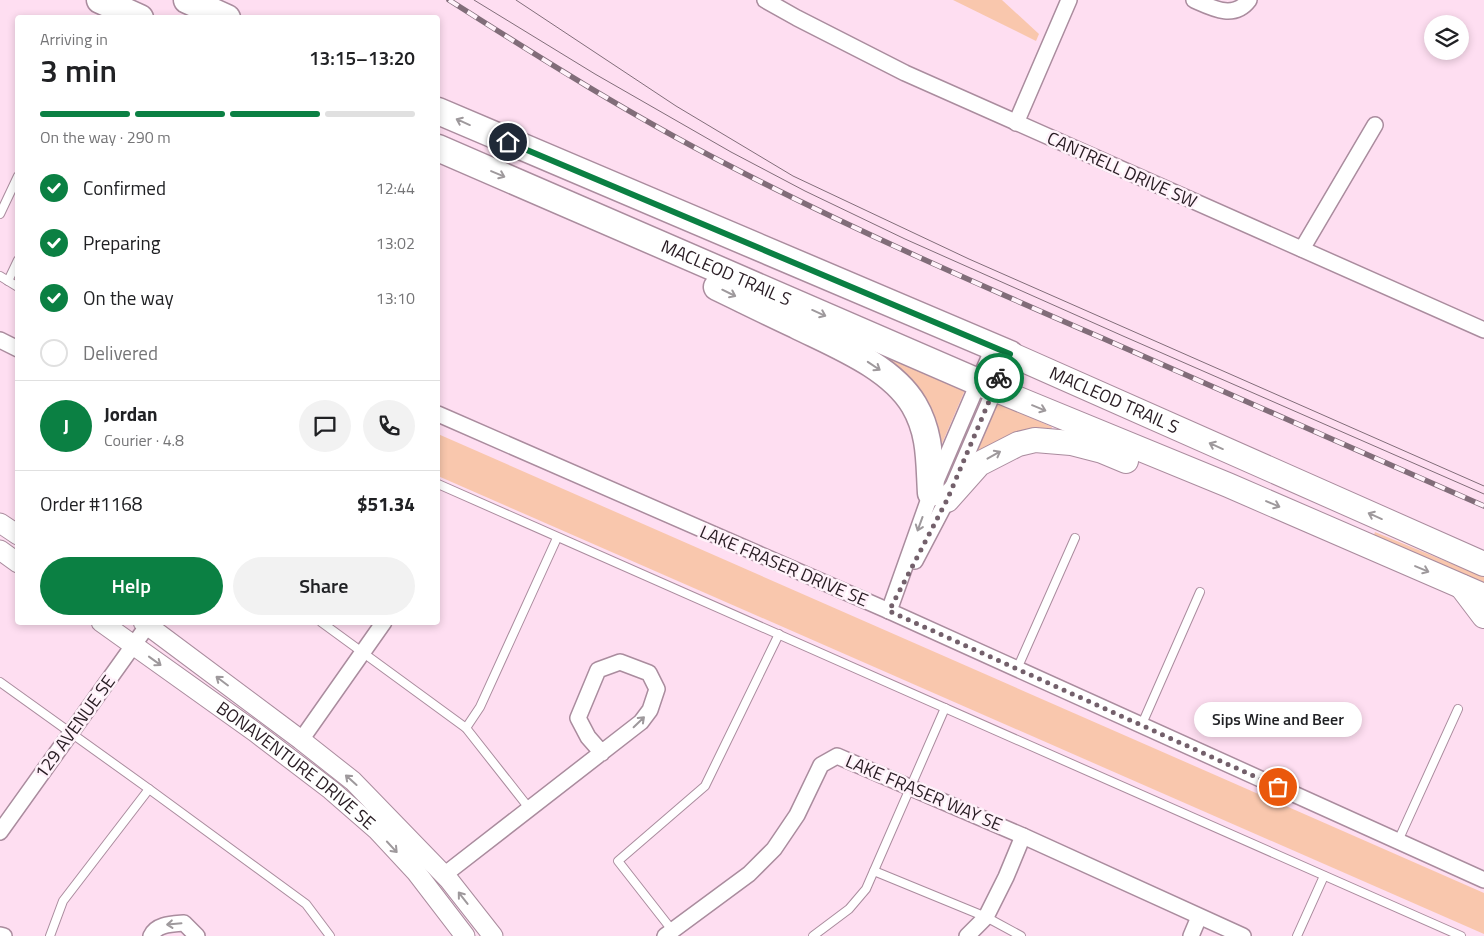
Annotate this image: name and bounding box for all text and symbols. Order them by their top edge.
map controls [1424,15,1469,60]
button: layers [1424,15,1469,60]
text: Arriving in [40,27,108,51]
text: 13:15–13:20 [309,43,415,72]
text: 3 min [40,46,117,94]
one-way arrow [456,117,471,127]
pin [487,121,529,163]
street label: CANTRELL DRIVE SW [1043,124,1202,215]
text: On the way · 290 m [40,125,171,149]
icon: home [494,128,522,156]
one-way arrow [490,170,505,180]
text: Confirmed [83,173,166,202]
icon: check [40,174,68,202]
text: 12:44 [376,176,415,200]
text: Preparing [83,228,160,257]
icon: check [40,229,68,257]
text: 13:02 [376,231,415,255]
street label: MACLEOD TRAIL S [657,232,796,313]
text: On the way [83,283,174,312]
icon: check [40,284,68,312]
text: 13:10 [376,286,415,310]
one-way arrow [721,288,736,298]
one-way arrow [811,308,826,318]
text: Delivered [83,338,158,367]
courier [974,353,1024,403]
street label: MACLEOD TRAIL S [1045,359,1184,440]
one-way arrow [867,361,881,371]
icon: bike [985,364,1013,392]
text: Jordan [104,399,157,428]
button: chat [299,400,351,452]
button: phone [363,400,415,452]
one-way arrow [1031,403,1046,413]
text: J [63,411,69,440]
text: Courier · 4.8 [104,428,184,452]
one-way arrow [1209,441,1224,451]
one-way arrow [987,450,1002,460]
text: Order #1168 [40,489,142,518]
text: $51.34 [357,489,415,518]
one-way arrow [1265,500,1280,510]
one-way arrow [1368,511,1383,521]
one-way arrow [915,516,924,532]
street label: LAKE FRASER DRIVE SE [696,518,873,613]
button: Help [40,557,223,615]
button: Share [233,557,415,615]
one-way arrow [1414,565,1429,575]
one-way arrow [148,656,162,666]
street label: 129 AVENUE SE [28,669,121,784]
one-way arrow [215,676,229,686]
street label: BONAVENTURE DRIVE SE [211,694,382,836]
callout: Sips Wine and Beer [1194,702,1362,737]
text: Sips Wine and Beer [1212,707,1344,731]
one-way arrow [633,716,646,728]
street label: LAKE FRASER WAY SE [842,747,1007,838]
pin [1257,766,1299,808]
icon: bag [1264,773,1292,801]
one-way arrow [344,775,357,786]
one-way arrow [387,841,398,854]
one-way arrow [458,892,469,905]
one-way arrow [167,919,183,929]

